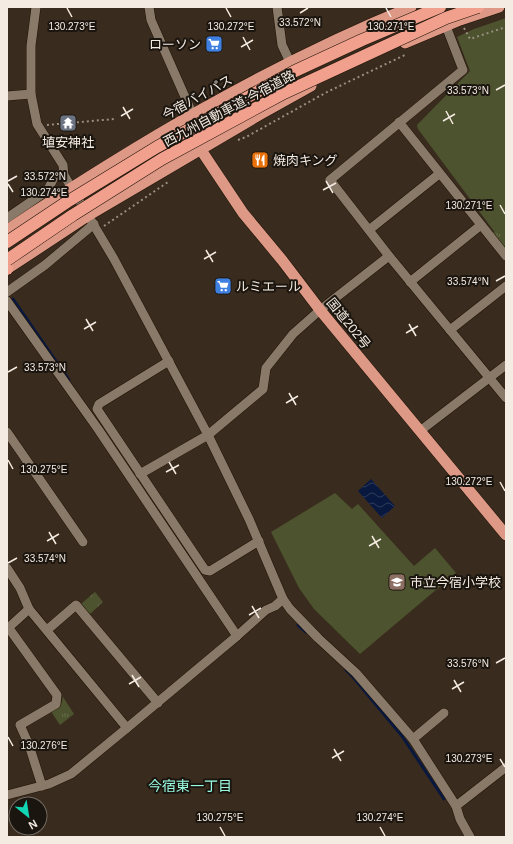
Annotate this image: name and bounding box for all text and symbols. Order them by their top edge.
text: 33.572°N [279,17,321,28]
text: 130.273°E [49,21,96,32]
text: 130.272°E [208,21,255,32]
text: 130.271°E [368,21,415,32]
supermarket icon: ローソン [204,34,224,54]
place label: ローソン [149,37,201,52]
street label: 西九州自動車道;今宿道路 [161,67,297,149]
street label: 今宿バイパス [160,72,235,123]
text: 33.573°N [447,85,489,96]
temple icon: 埴安神社 [58,113,78,133]
place label: 埴安神社 [42,135,94,150]
restaurant icon: 焼肉キング [250,150,270,170]
place label: 焼肉キング [273,153,338,168]
text: 33.572°N [24,171,66,182]
text: 130.274°E [21,187,68,198]
text: 130.271°E [446,200,493,211]
supermarket icon: ルミエール [213,276,233,296]
text: 33.574°N [447,276,489,287]
place label: ルミエール [236,279,301,294]
street label: 国道202号 [324,295,374,352]
text: 33.573°N [24,362,66,373]
text: 130.275°E [21,464,68,475]
text: 130.272°E [446,476,493,487]
text: 33.574°N [24,553,66,564]
school or university icon: 市立今宿小学校 [387,572,407,592]
place label: 市立今宿小学校 [410,575,501,590]
text: 33.576°N [447,658,489,669]
text: 130.276°E [21,740,68,751]
text: 130.273°E [446,753,493,764]
district label: 今宿東一丁目 [148,778,232,794]
north arrow [8,796,48,836]
text: 130.275°E [197,812,244,823]
text: 130.274°E [357,812,404,823]
text: N [27,817,39,832]

